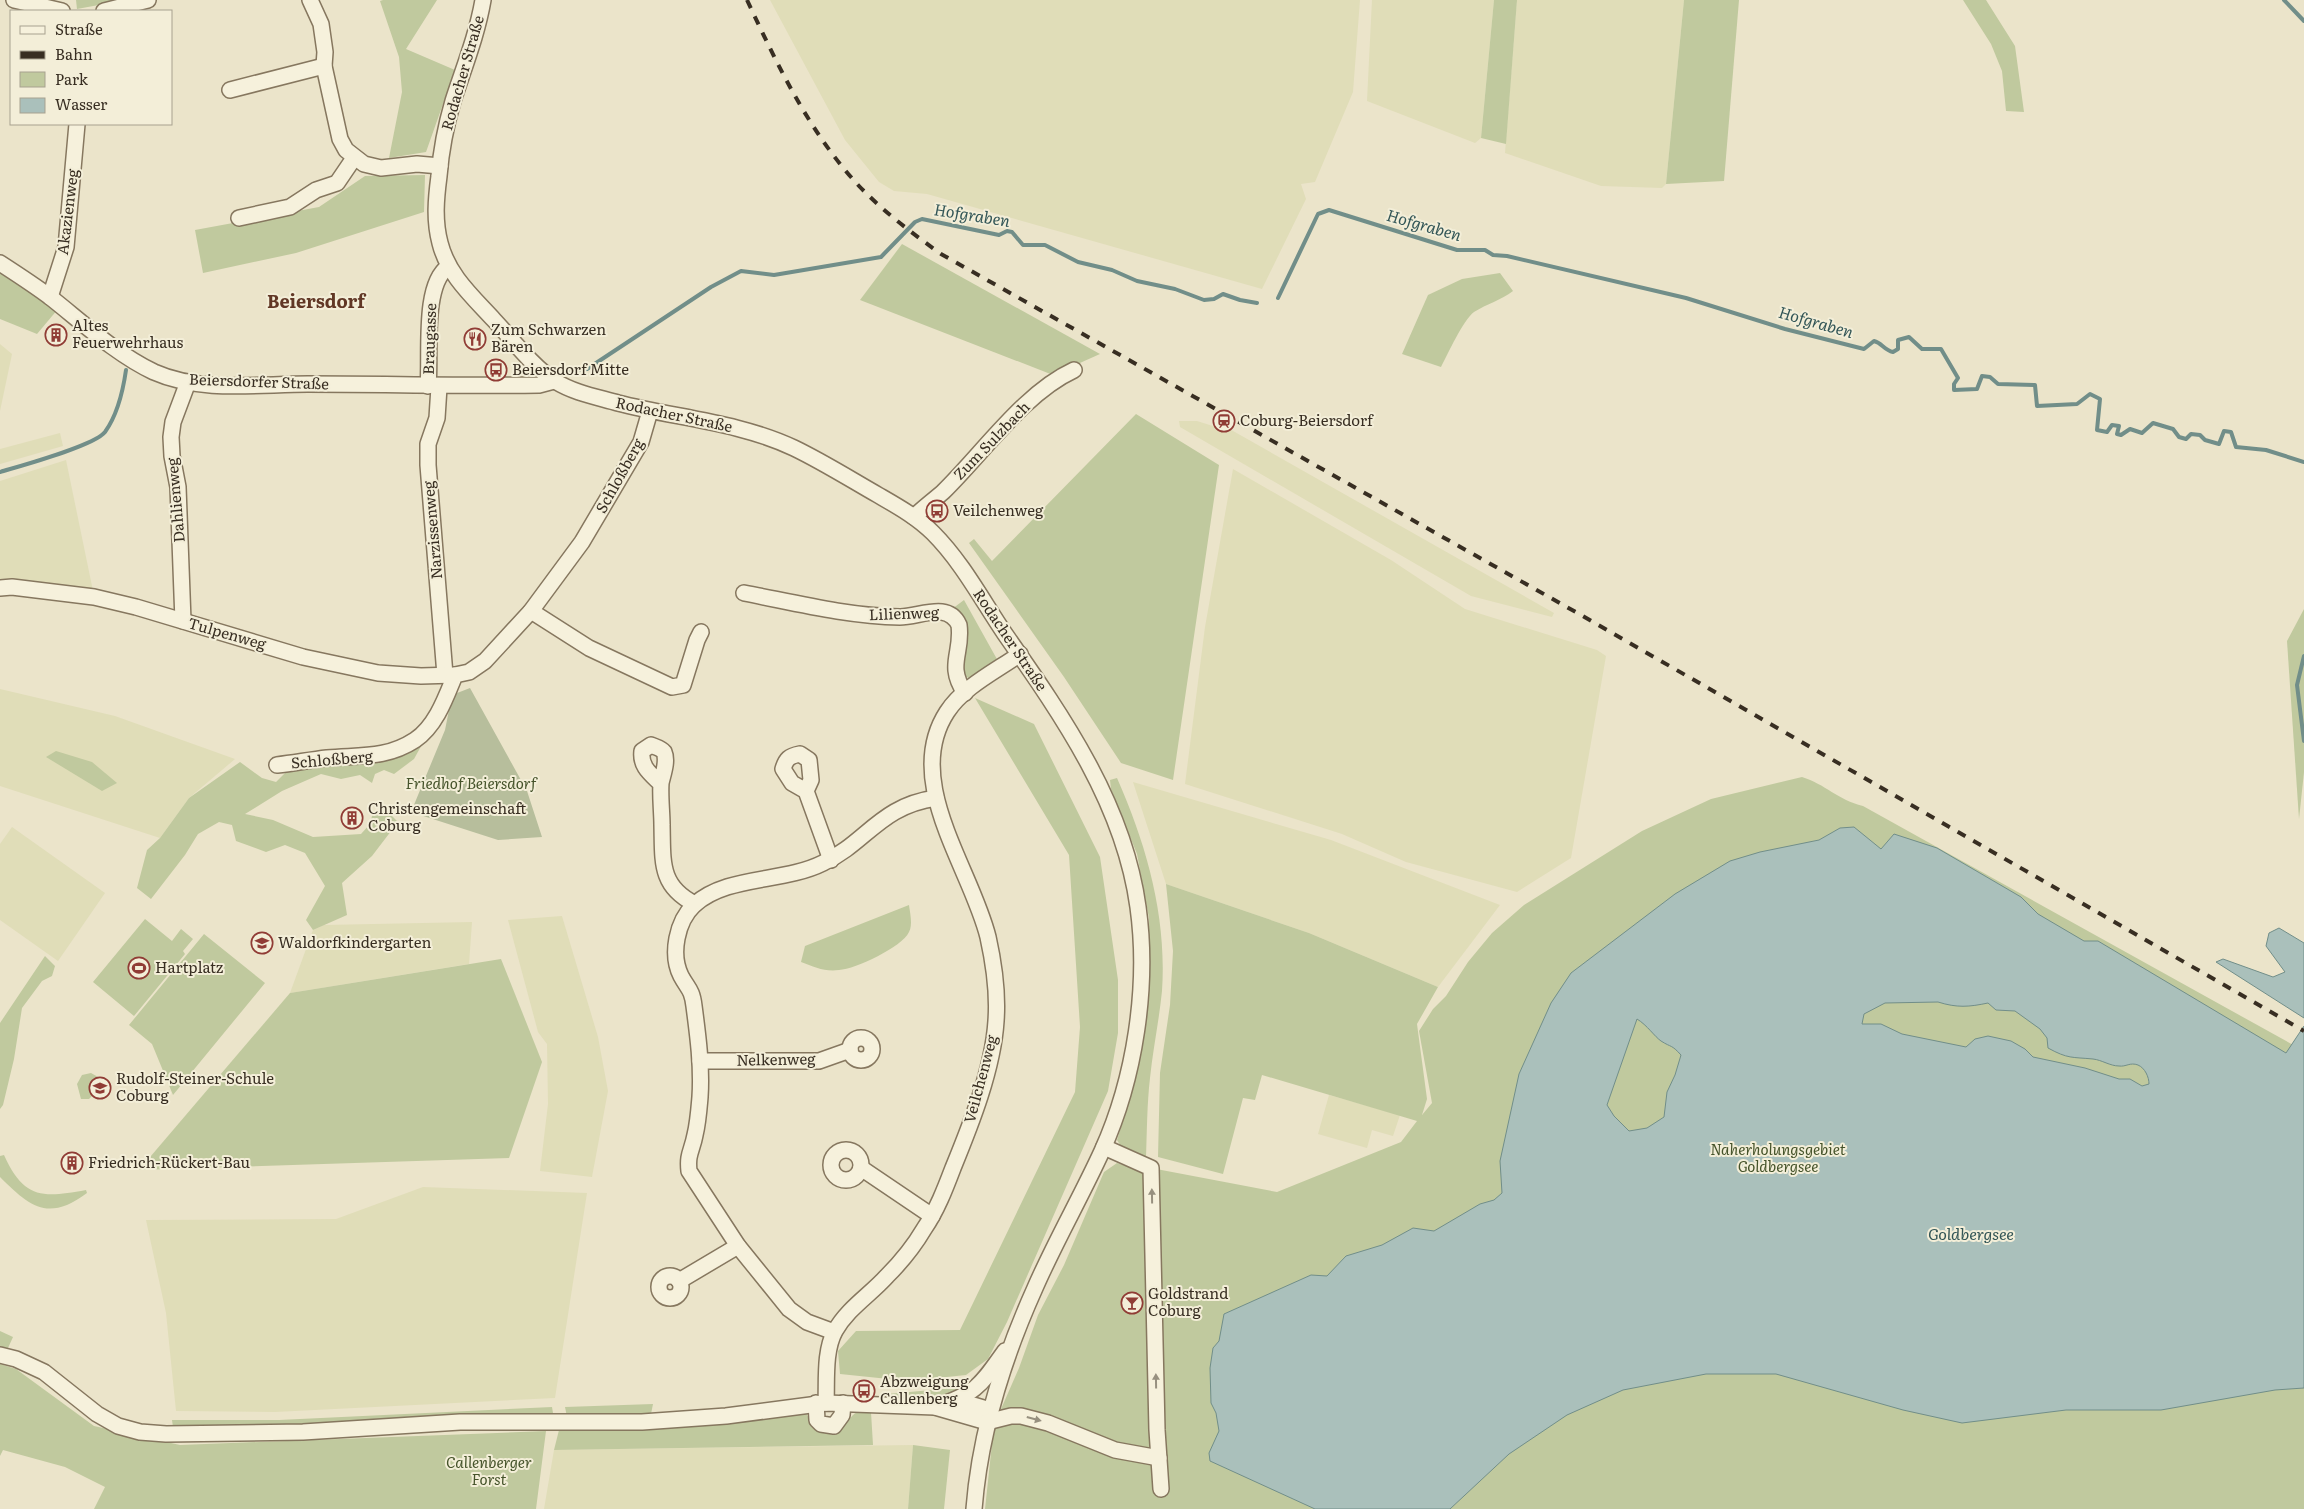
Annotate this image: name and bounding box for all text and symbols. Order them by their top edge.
legend [10,10,172,125]
street label: Rodacher Straße [434,12,489,133]
text: Straße [55,17,103,40]
text: Bahn [55,42,93,65]
text: Park [55,67,89,90]
text: Wasser [55,92,107,115]
street label: Akazienweg [50,167,83,256]
water label: Hofgraben [932,196,1012,232]
water label: Hofgraben [1384,202,1465,246]
district label: Beiersdorf [267,287,367,314]
water label: Hofgraben [1776,299,1857,343]
street label: Braugasse [416,302,441,375]
place label: Altes Feuerwehrhaus [72,313,184,353]
place label: Zum Schwarzen Bären [491,317,606,357]
building icon: Altes Feuerwehrhaus [44,323,68,347]
restaurant icon: Zum Schwarzen Bären [463,327,487,351]
place label: Beiersdorf Mitte [512,357,629,380]
bus stop icon: Beiersdorf Mitte [484,358,508,382]
street label: Beiersdorfer Straße [189,367,330,394]
street label: Rodacher Straße [614,390,735,437]
street label: Zum Sulzbach [947,395,1035,485]
place label: Coburg-Beiersdorf [1240,408,1374,431]
station icon: Coburg-Beiersdorf [1212,409,1236,433]
street label: Schloßberg [589,433,649,517]
street label: Dahlienweg [159,456,190,544]
street label: Narzissenweg [416,479,447,580]
place label: Veilchenweg [953,498,1044,521]
bus stop icon: Veilchenweg [925,499,949,523]
street label: Rodacher Straße [968,583,1054,695]
street label: Lilienweg [868,600,940,625]
street label: Tulpenweg [186,610,270,655]
street label: Schloßberg [290,743,374,774]
park label: Friedhof Beiersdorf [406,771,539,794]
place label: Christengemeinschaft Coburg [368,796,526,836]
building icon: Christengemeinschaft Coburg [340,806,364,830]
place label: Waldorfkindergarten [278,930,431,953]
school or university icon: Waldorfkindergarten [250,931,274,955]
place label: Hartplatz [155,955,223,978]
sports icon: Hartplatz [127,956,151,980]
street label: Veilchenweg [957,1031,1003,1125]
street label: Nelkenweg [736,1046,816,1071]
place label: Rudolf-Steiner-Schule Coburg [116,1066,274,1106]
school or university icon: Rudolf-Steiner-Schule Coburg [88,1076,112,1100]
park label: Naherholungsgebiet Goldbergsee [1710,1137,1846,1177]
place label: Friedrich-Rückert-Bau [88,1150,250,1173]
building icon: Friedrich-Rückert-Bau [60,1151,84,1175]
one-way arrow [1148,1187,1156,1203]
water label: Goldbergsee [1928,1221,2014,1245]
place label: Goldstrand Coburg [1148,1281,1228,1321]
bar icon: Goldstrand Coburg [1120,1291,1144,1315]
place label: Abzweigung Callenberg [880,1369,969,1409]
one-way arrow [1152,1373,1160,1389]
bus stop icon: Abzweigung Callenberg [852,1379,876,1403]
one-way arrow [1027,1416,1042,1424]
park label: Callenberger Forst [446,1450,532,1490]

